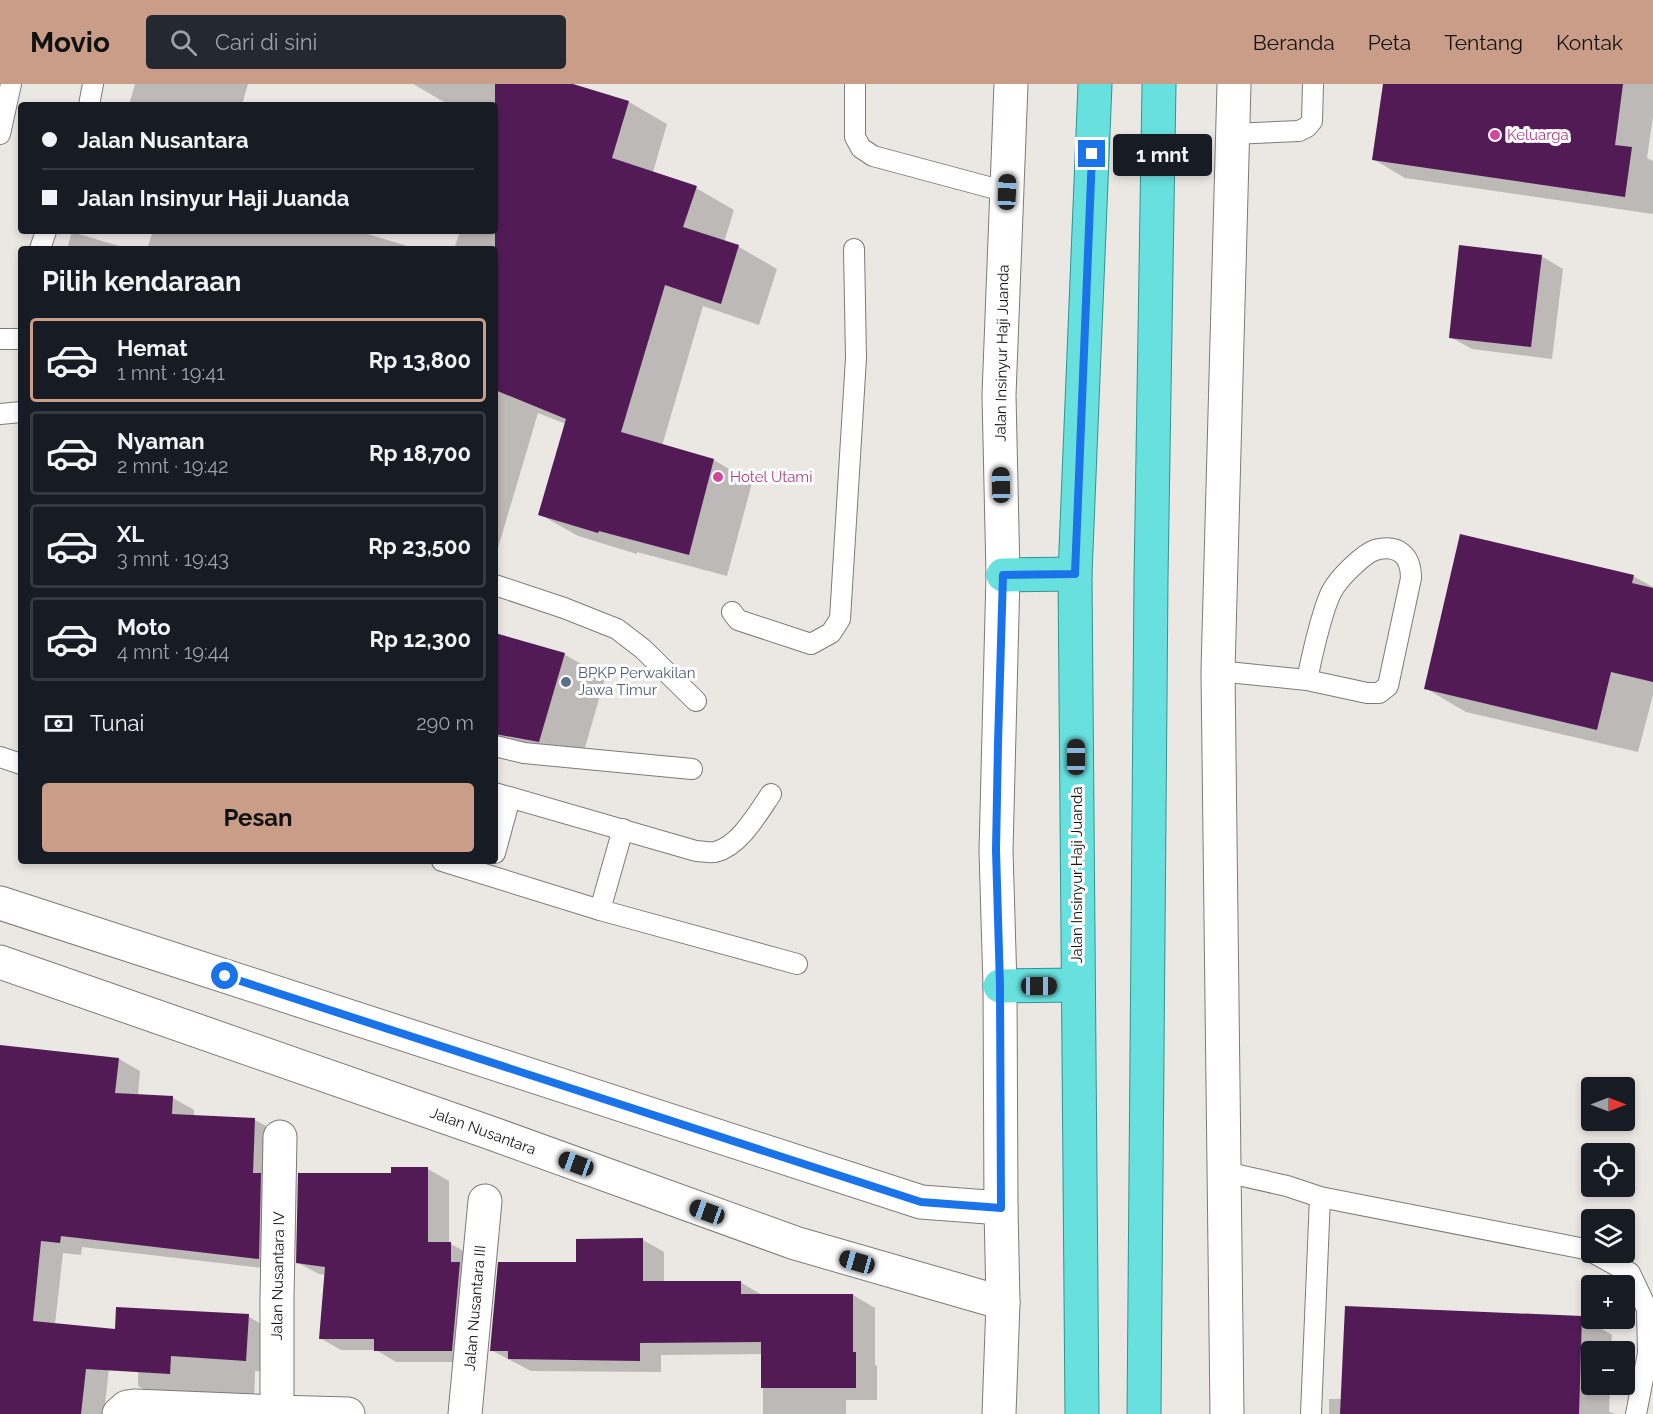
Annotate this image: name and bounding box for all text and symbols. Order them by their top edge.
search box [146,15,566,69]
text: Movio [30,26,110,59]
icon: search [167,26,200,59]
text: Cari di sini [215,29,317,55]
text: Beranda [1253,30,1335,55]
text: Peta [1368,30,1411,55]
text: Tentang [1444,30,1523,55]
text: Kontak [1556,30,1623,55]
place label: Keluarga [1507,126,1569,144]
text: Jalan Nusantara [78,127,249,153]
marker: Keluarga [1488,128,1502,142]
callout: 1 mnt [1113,133,1212,175]
route end [1078,140,1105,167]
text: 1 mnt [1136,143,1189,167]
car [997,174,1017,210]
text: Jalan Insinyur Haji Juanda [78,185,349,211]
street label: Jalan Insinyur Haji Juanda [991,264,1013,442]
text: Pilih kendaraan [42,266,241,297]
icon: car [45,333,99,387]
text: Hemat [117,335,188,361]
text: Rp 13,800 [369,347,471,373]
text: 1 mnt · 19:41 [117,361,225,385]
icon: car [45,426,99,480]
text: Nyaman [117,428,205,454]
text: Rp 18,700 [369,440,471,466]
text: 2 mnt · 19:42 [117,454,229,478]
car [992,467,1010,503]
place label: Hotel Utami [730,468,812,486]
marker: Hotel Utami [711,470,725,484]
icon: car [45,519,99,573]
text: XL [117,521,144,547]
text: Rp 23,500 [368,533,471,559]
text: 3 mnt · 19:43 [117,547,229,571]
icon: car [45,612,99,666]
text: Moto [117,614,171,640]
text: Rp 12,300 [370,626,471,652]
text: 4 mnt · 19:44 [117,640,230,664]
place label: BPKP Perwakilan Jawa Timur [578,664,695,699]
marker: BPKP Perwakilan Jawa Timur [559,675,573,689]
icon: cash [42,707,75,740]
text: Tunai [90,710,144,736]
text: 290 m [416,711,474,735]
car [1067,739,1085,775]
button: Pesan [42,783,474,852]
street label: Jalan Insinyur Haji Juanda [1068,786,1086,964]
route start [211,962,238,989]
car [1021,977,1057,995]
north arrow [1581,1077,1635,1131]
map controls [1581,1077,1635,1395]
street label: Jalan Nusantara [428,1104,538,1158]
button: locate [1581,1143,1635,1197]
car [556,1149,596,1179]
car [687,1197,727,1227]
button: layers [1581,1209,1635,1263]
street label: Jalan Nusantara IV [268,1211,288,1341]
street label: Jalan Nusantara III [461,1244,489,1372]
car [837,1248,877,1276]
button: + [1581,1275,1635,1329]
button: − [1581,1341,1635,1395]

